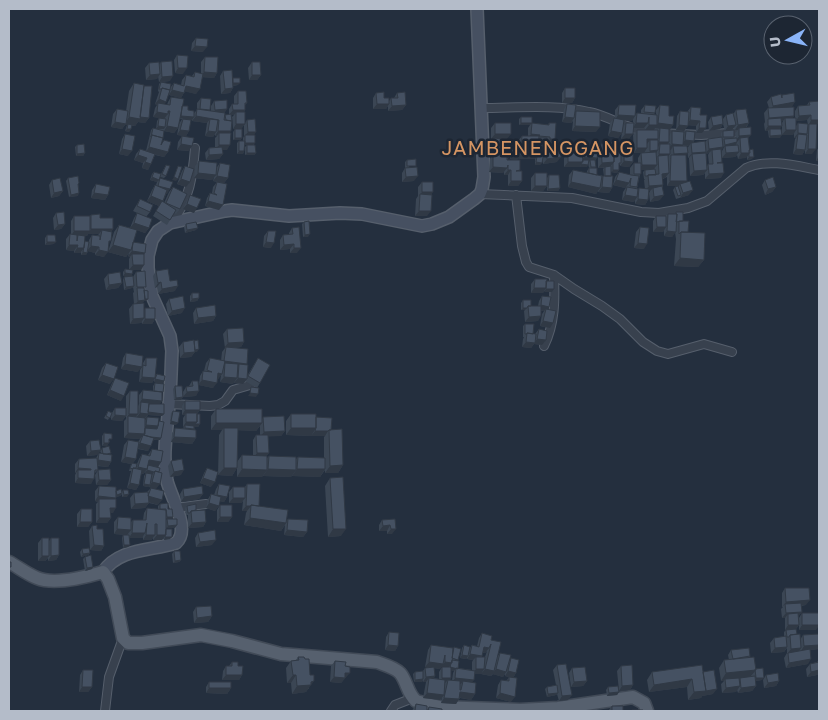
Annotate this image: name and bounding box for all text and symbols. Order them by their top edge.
north arrow [763,15,813,65]
text: U [766,36,784,48]
district label: JAMBENENGGANG [442,135,634,159]

